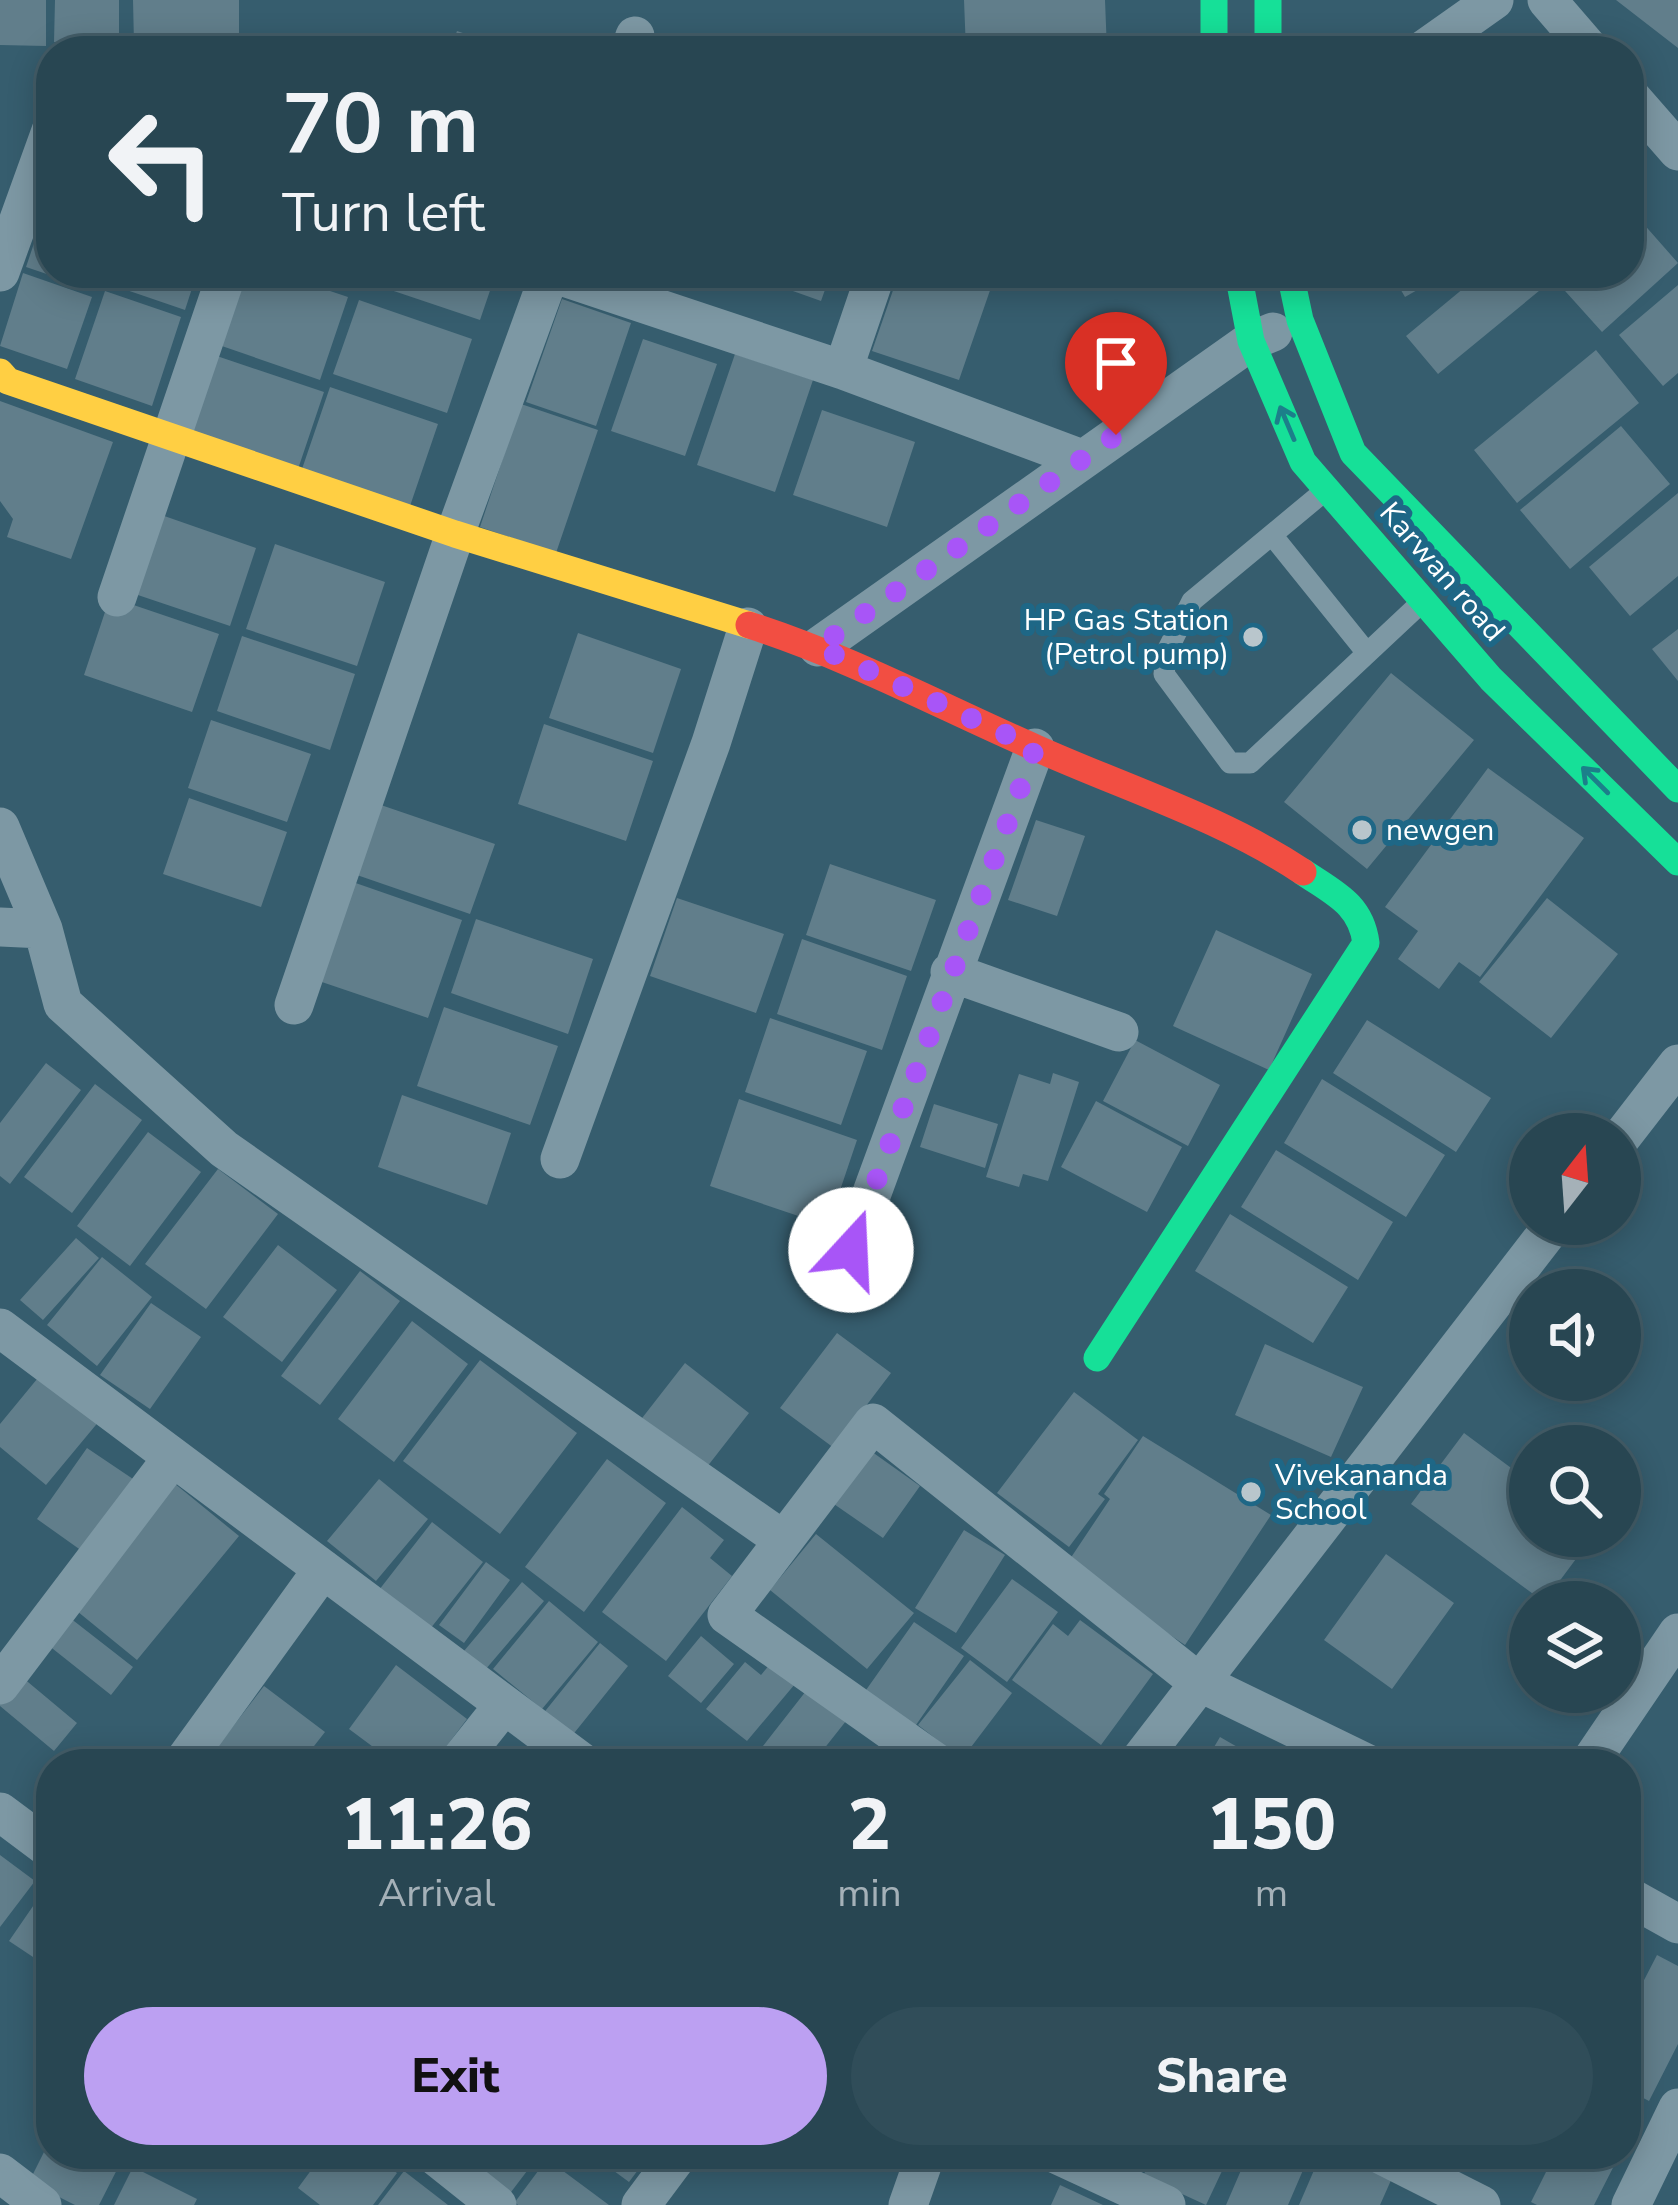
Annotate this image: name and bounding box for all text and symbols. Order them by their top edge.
text: 70 m [282,67,479,182]
icon: left [84,84,240,240]
text: Turn left [282,176,485,250]
pin [1065,312,1167,435]
icon: arrive [1083,330,1149,396]
one-way arrow [1274,406,1296,442]
street label: Karwan road [1370,493,1514,651]
place label: HP Gas Station (Petrol pump) [1024,600,1229,675]
marker: HP Gas Station (Petrol pump) [1240,624,1266,650]
one-way arrow [1581,767,1610,795]
place label: newgen [1386,810,1494,851]
marker: newgen [1349,817,1375,843]
north arrow [1509,1113,1641,1245]
map controls [1509,1113,1641,1713]
position arrow [788,1187,914,1313]
button: sound [1509,1269,1641,1401]
button: search [1509,1425,1641,1557]
place label: Vivekananda School [1274,1455,1448,1530]
marker: Vivekananda School [1238,1479,1264,1505]
button: layers [1509,1581,1641,1713]
text: 11:26 [341,1776,532,1874]
text: 2 [848,1776,891,1874]
text: 150 [1207,1776,1336,1874]
text: Arrival [378,1867,495,1920]
text: min [837,1867,902,1920]
text: m [1255,1867,1288,1920]
button: Exit [84,2007,827,2145]
button: Share [851,2007,1593,2145]

